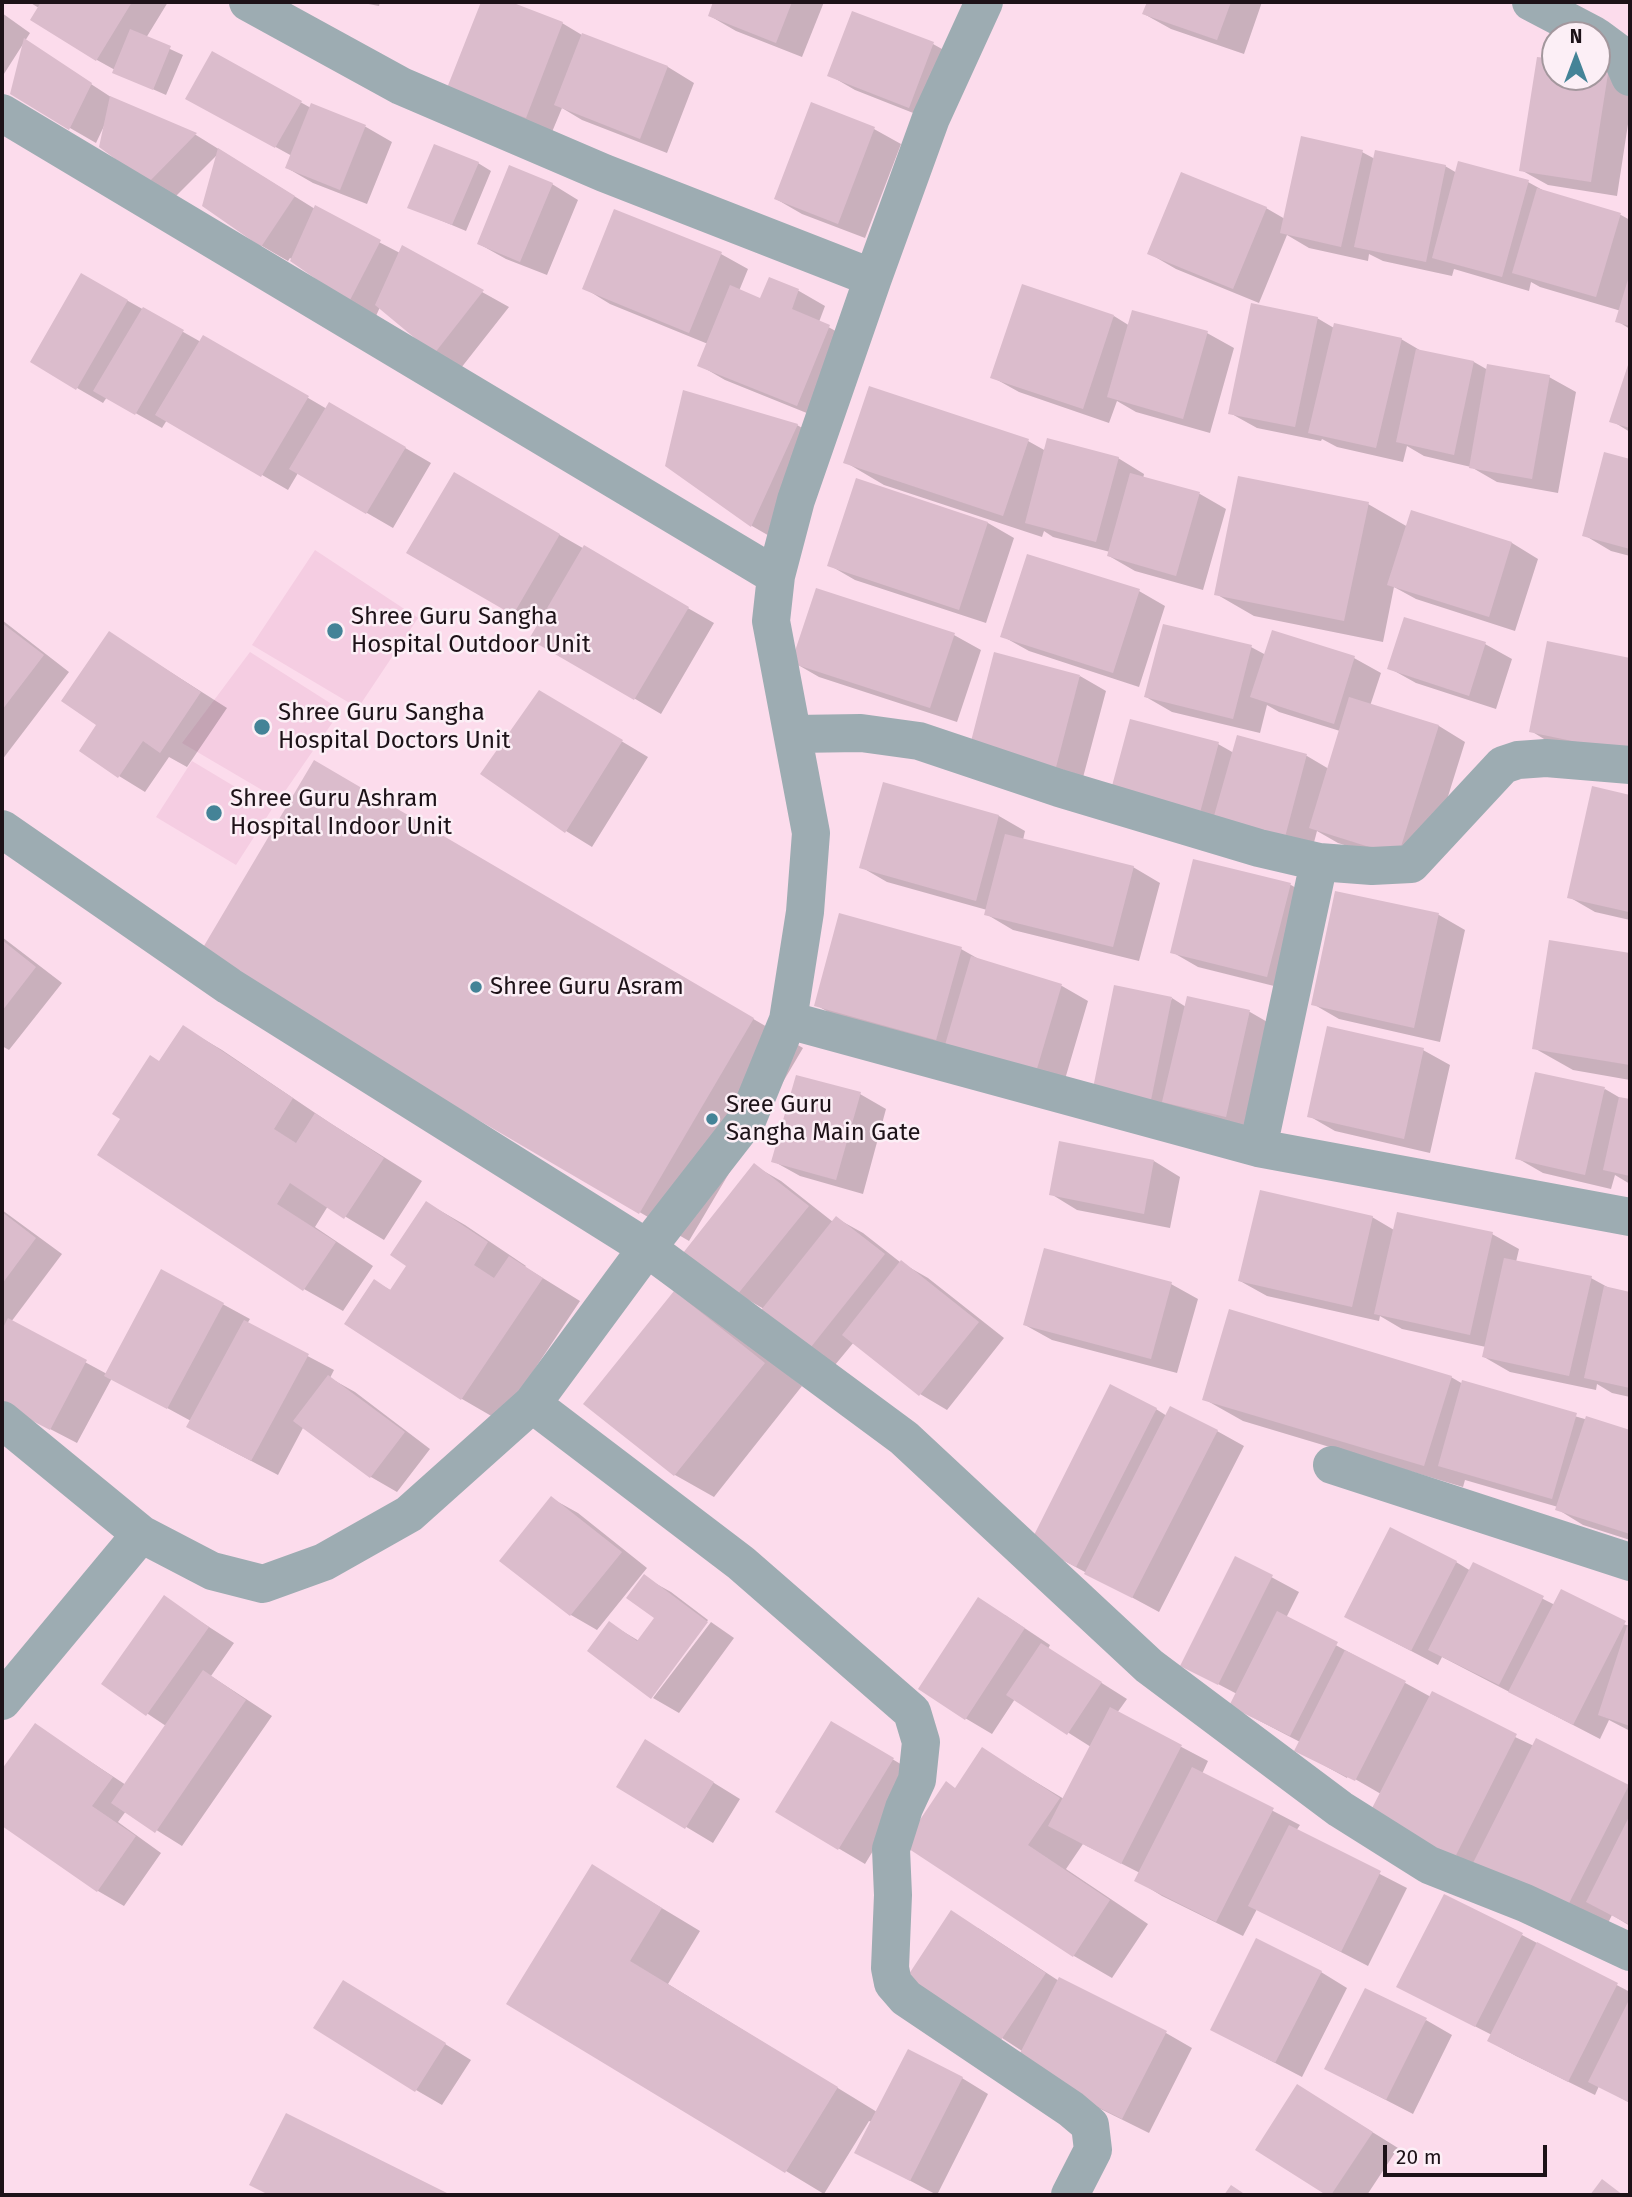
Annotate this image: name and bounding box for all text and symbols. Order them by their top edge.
north arrow [1541,21,1611,91]
text: N [1570,25,1582,48]
place label: Shree Guru Sangha Hospital Outdoor Unit [351,603,591,659]
marker: Shree Guru Sangha Hospital Outdoor Unit [325,621,345,641]
place label: Shree Guru Sangha Hospital Doctors Unit [278,699,510,755]
marker: Shree Guru Sangha Hospital Doctors Unit [252,717,272,737]
place label: Shree Guru Ashram Hospital Indoor Unit [230,785,452,841]
marker: Shree Guru Ashram Hospital Indoor Unit [204,803,224,823]
place label: Shree Guru Asram [490,973,684,1001]
marker: Shree Guru Asram [468,979,484,995]
place label: Sree Guru Sangha Main Gate [726,1091,921,1147]
marker: Sree Guru Sangha Main Gate [704,1111,720,1127]
scale bar [1387,2130,1552,2174]
text: 20 m [1396,2144,1442,2170]

